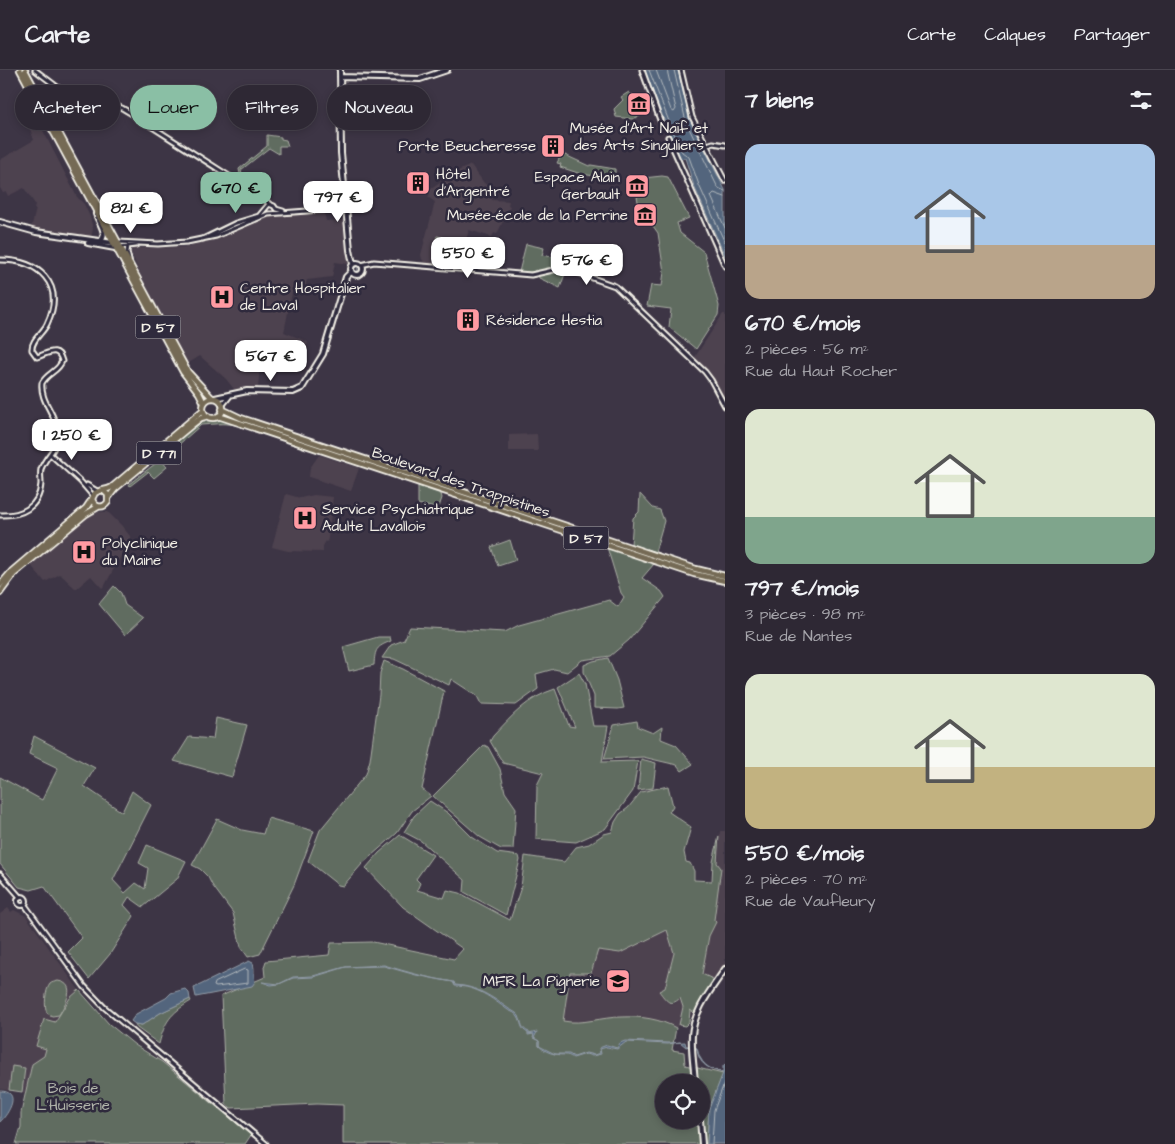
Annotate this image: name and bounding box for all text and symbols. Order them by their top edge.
text: Carte [25,18,90,52]
text: Carte [907,22,956,47]
text: Calques [984,22,1046,47]
text: Partager [1074,22,1150,47]
chip: Acheter [15,85,120,130]
chip: Louer [130,85,217,130]
chip: Filtres [227,85,317,130]
chip: Nouveau [327,85,431,130]
text: 7 biens [745,86,814,115]
icon: filters [1127,86,1155,114]
museum icon: Musée d'Art Naïf et des Arts Singuliers [626,91,652,117]
place label: Musée d'Art Naïf et des Arts Singuliers [570,118,708,157]
building icon: Porte Beucheresse [540,133,566,159]
place label: Porte Beucheresse [399,136,536,157]
place label: Hôtel d'Argentré [436,164,510,203]
place label: Espace Alain Gerbault [535,167,620,205]
building icon: Hôtel d'Argentré [405,170,431,196]
pin: 670 € [201,172,271,214]
museum icon: Espace Alain Gerbault [624,173,650,199]
icon: home [905,176,995,266]
text: 670 € [211,177,261,199]
pin: 797 € [303,180,373,223]
text: 797 € [314,186,362,208]
pin: 821 € [96,191,166,234]
text: 821 € [111,197,151,219]
museum icon: Musée-école de la Perrine [632,202,658,228]
place label: Musée-école de la Perrine [447,205,628,226]
pin: 550 € [433,236,503,279]
text: 550 € [442,242,494,264]
pin: 576 € [552,244,622,286]
text: 576 € [562,249,612,271]
place label: Centre Hospitalier de Laval [240,278,365,316]
hospital icon: Centre Hospitalier de Laval [209,284,235,310]
building icon: Résidence Hestia [455,307,481,333]
text: 670 €/mois [745,309,861,338]
place label: Résidence Hestia [486,310,603,331]
road number: D 57 [136,316,180,338]
text: 2 pièces · 56 m² [745,338,869,360]
pin: 567 € [236,340,306,382]
text: 567 € [246,345,296,367]
text: Rue du Haut Rocher [745,360,897,382]
pin: 1 250 € [26,418,118,461]
text: 1 250 € [43,424,101,446]
icon: home [905,441,995,531]
road number: D 771 [136,442,182,464]
street label: Boulevard des Trappistines [369,442,553,523]
place label: Service Psychiatrique Adulte Lavallois [322,499,474,537]
hospital icon: Service Psychiatrique Adulte Lavallois [292,505,318,531]
road number: D 57 [564,526,608,549]
place label: Polyclinique du Maine [102,533,178,571]
hospital icon: Polyclinique du Maine [71,539,97,565]
text: 797 €/mois [745,574,859,603]
text: 3 pièces · 98 m² [745,603,866,625]
text: Rue de Nantes [745,625,852,647]
icon: home [905,706,995,796]
text: 550 €/mois [745,839,865,868]
text: 2 pièces · 70 m² [745,868,867,890]
text: Rue de Vaufleury [745,890,876,912]
school or university icon: MFR La Pignerie [605,968,631,994]
place label: MFR La Pignerie [483,971,600,993]
map controls [655,1074,710,1129]
button: locate [655,1074,710,1129]
park label: Bois de L'Huisserie [36,1078,110,1116]

